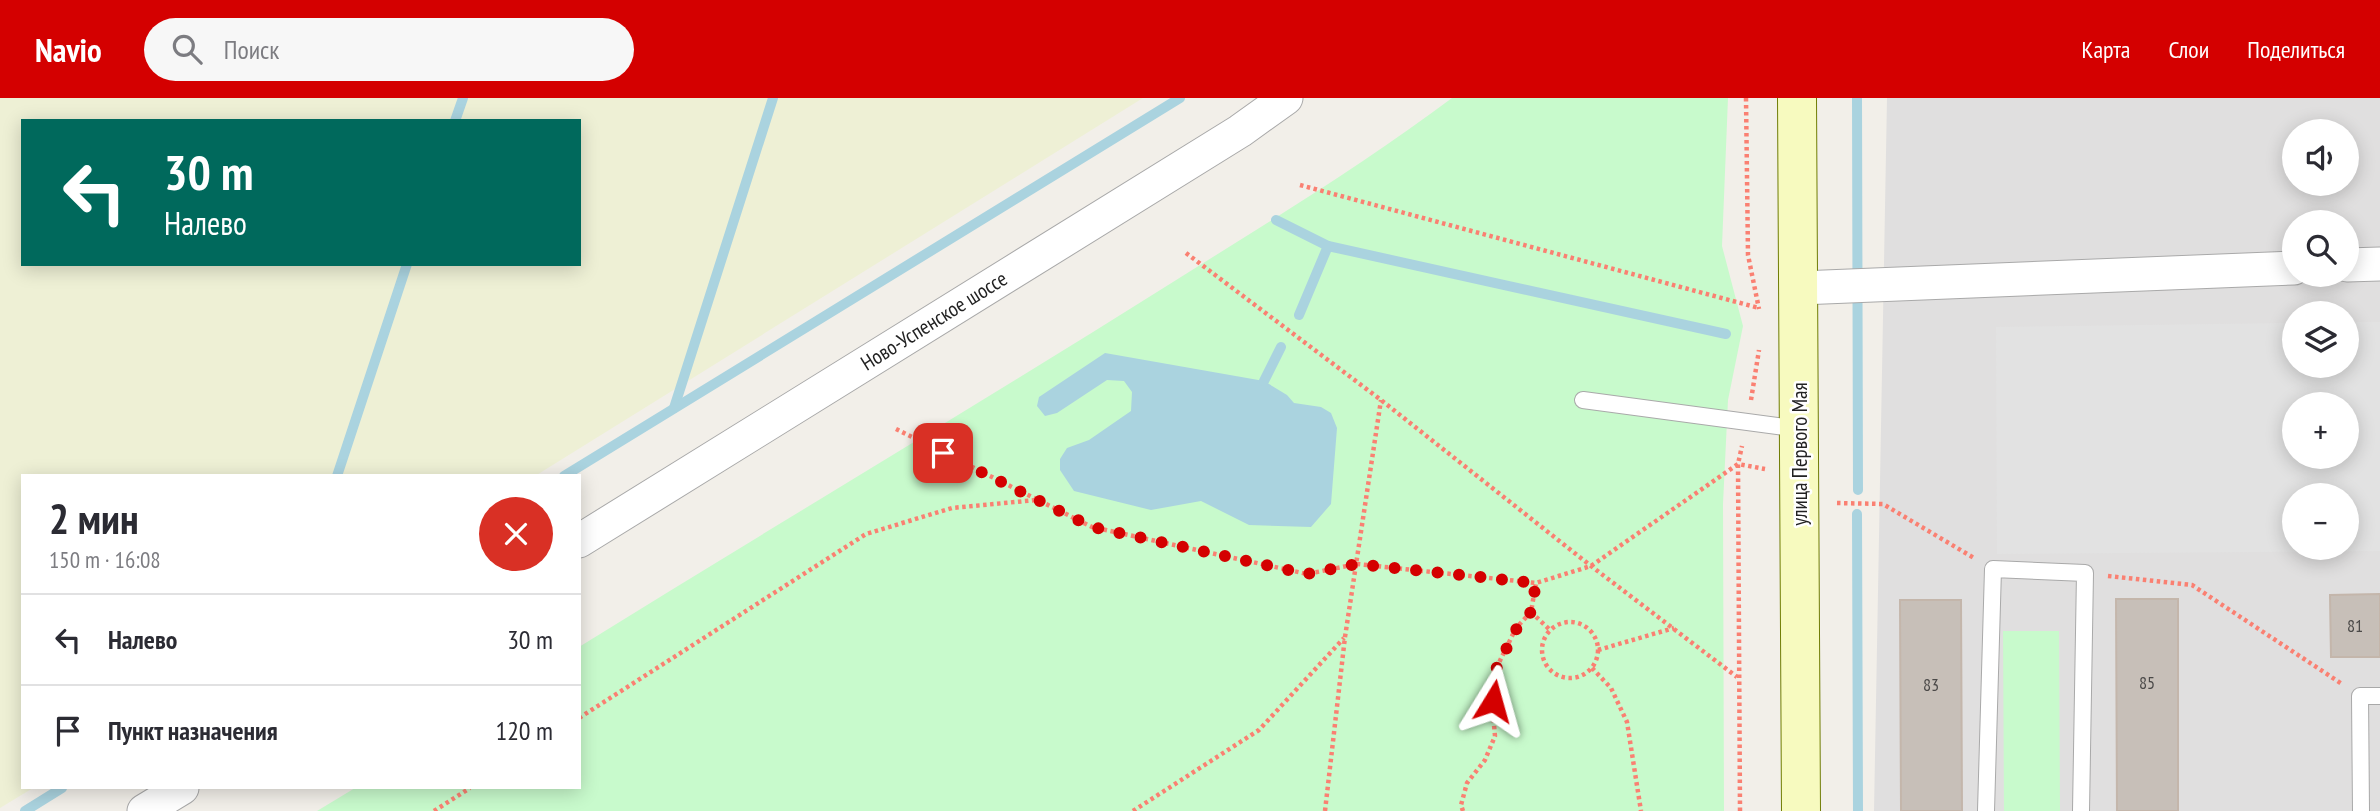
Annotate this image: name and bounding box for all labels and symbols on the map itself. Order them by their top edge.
street label: Ново-Успенское шоссе [856,265,1012,376]
street label: улица Первого Мая [1786,382,1813,526]
pin [913,423,973,483]
house number: 81 [2347,614,2363,637]
position arrow [1456,664,1530,738]
house number: 85 [2139,671,2155,694]
house number: 83 [1923,673,1939,696]

